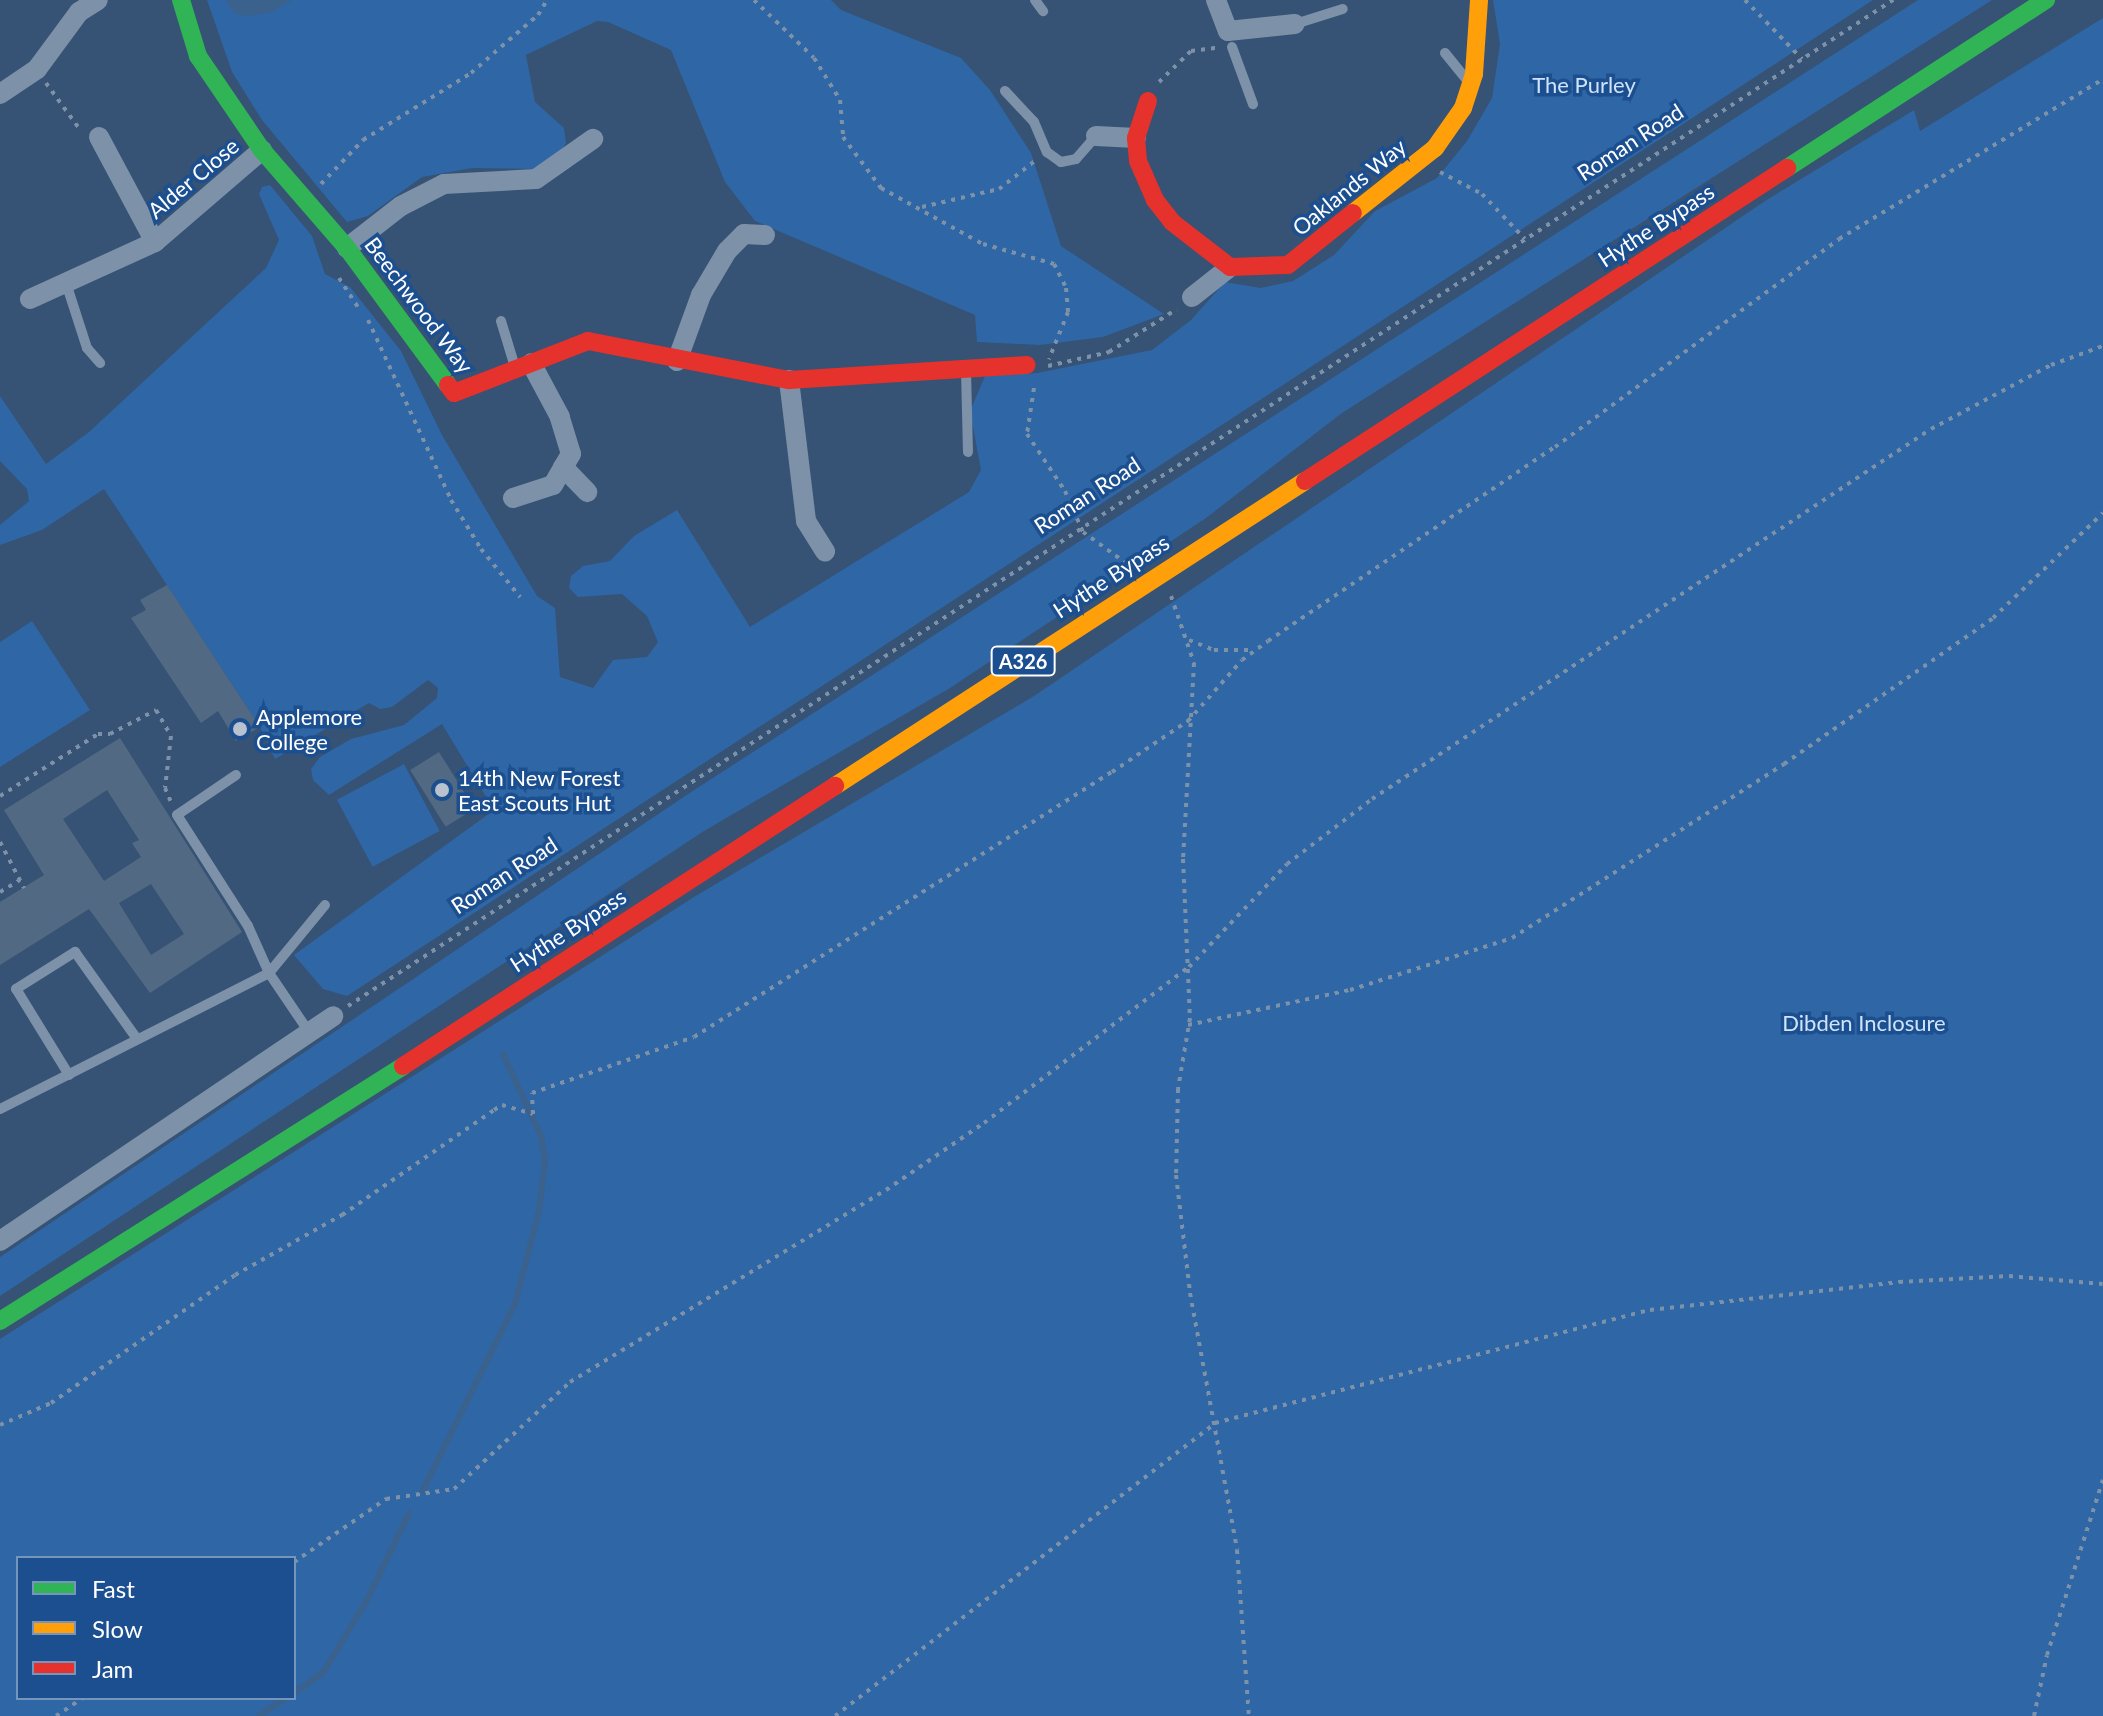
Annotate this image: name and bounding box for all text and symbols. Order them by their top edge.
park label: The Purley [1532,72,1636,98]
street label: Roman Road [1572,98,1688,186]
street label: Alder Close [142,132,244,224]
street label: Oaklands Way [1287,133,1411,241]
street label: Hythe Bypass [1593,178,1719,272]
street label: Beechwood Way [359,232,479,378]
street label: Roman Road [1029,451,1145,539]
street label: Hythe Bypass [1048,529,1174,623]
road number: A326 [989,645,1057,677]
place label: Applemore College [256,703,362,754]
marker: Applemore College [231,720,249,738]
place label: 14th New Forest East Scouts Hut [458,764,621,816]
marker: 14th New Forest East Scouts Hut [433,781,451,799]
street label: Roman Road [446,831,562,919]
street label: Hythe Bypass [505,883,631,977]
park label: Dibden Inclosure [1782,1010,1946,1036]
legend [16,1556,296,1700]
text: Fast [92,1574,135,1603]
text: Slow [92,1614,143,1643]
text: Jam [92,1654,133,1683]

